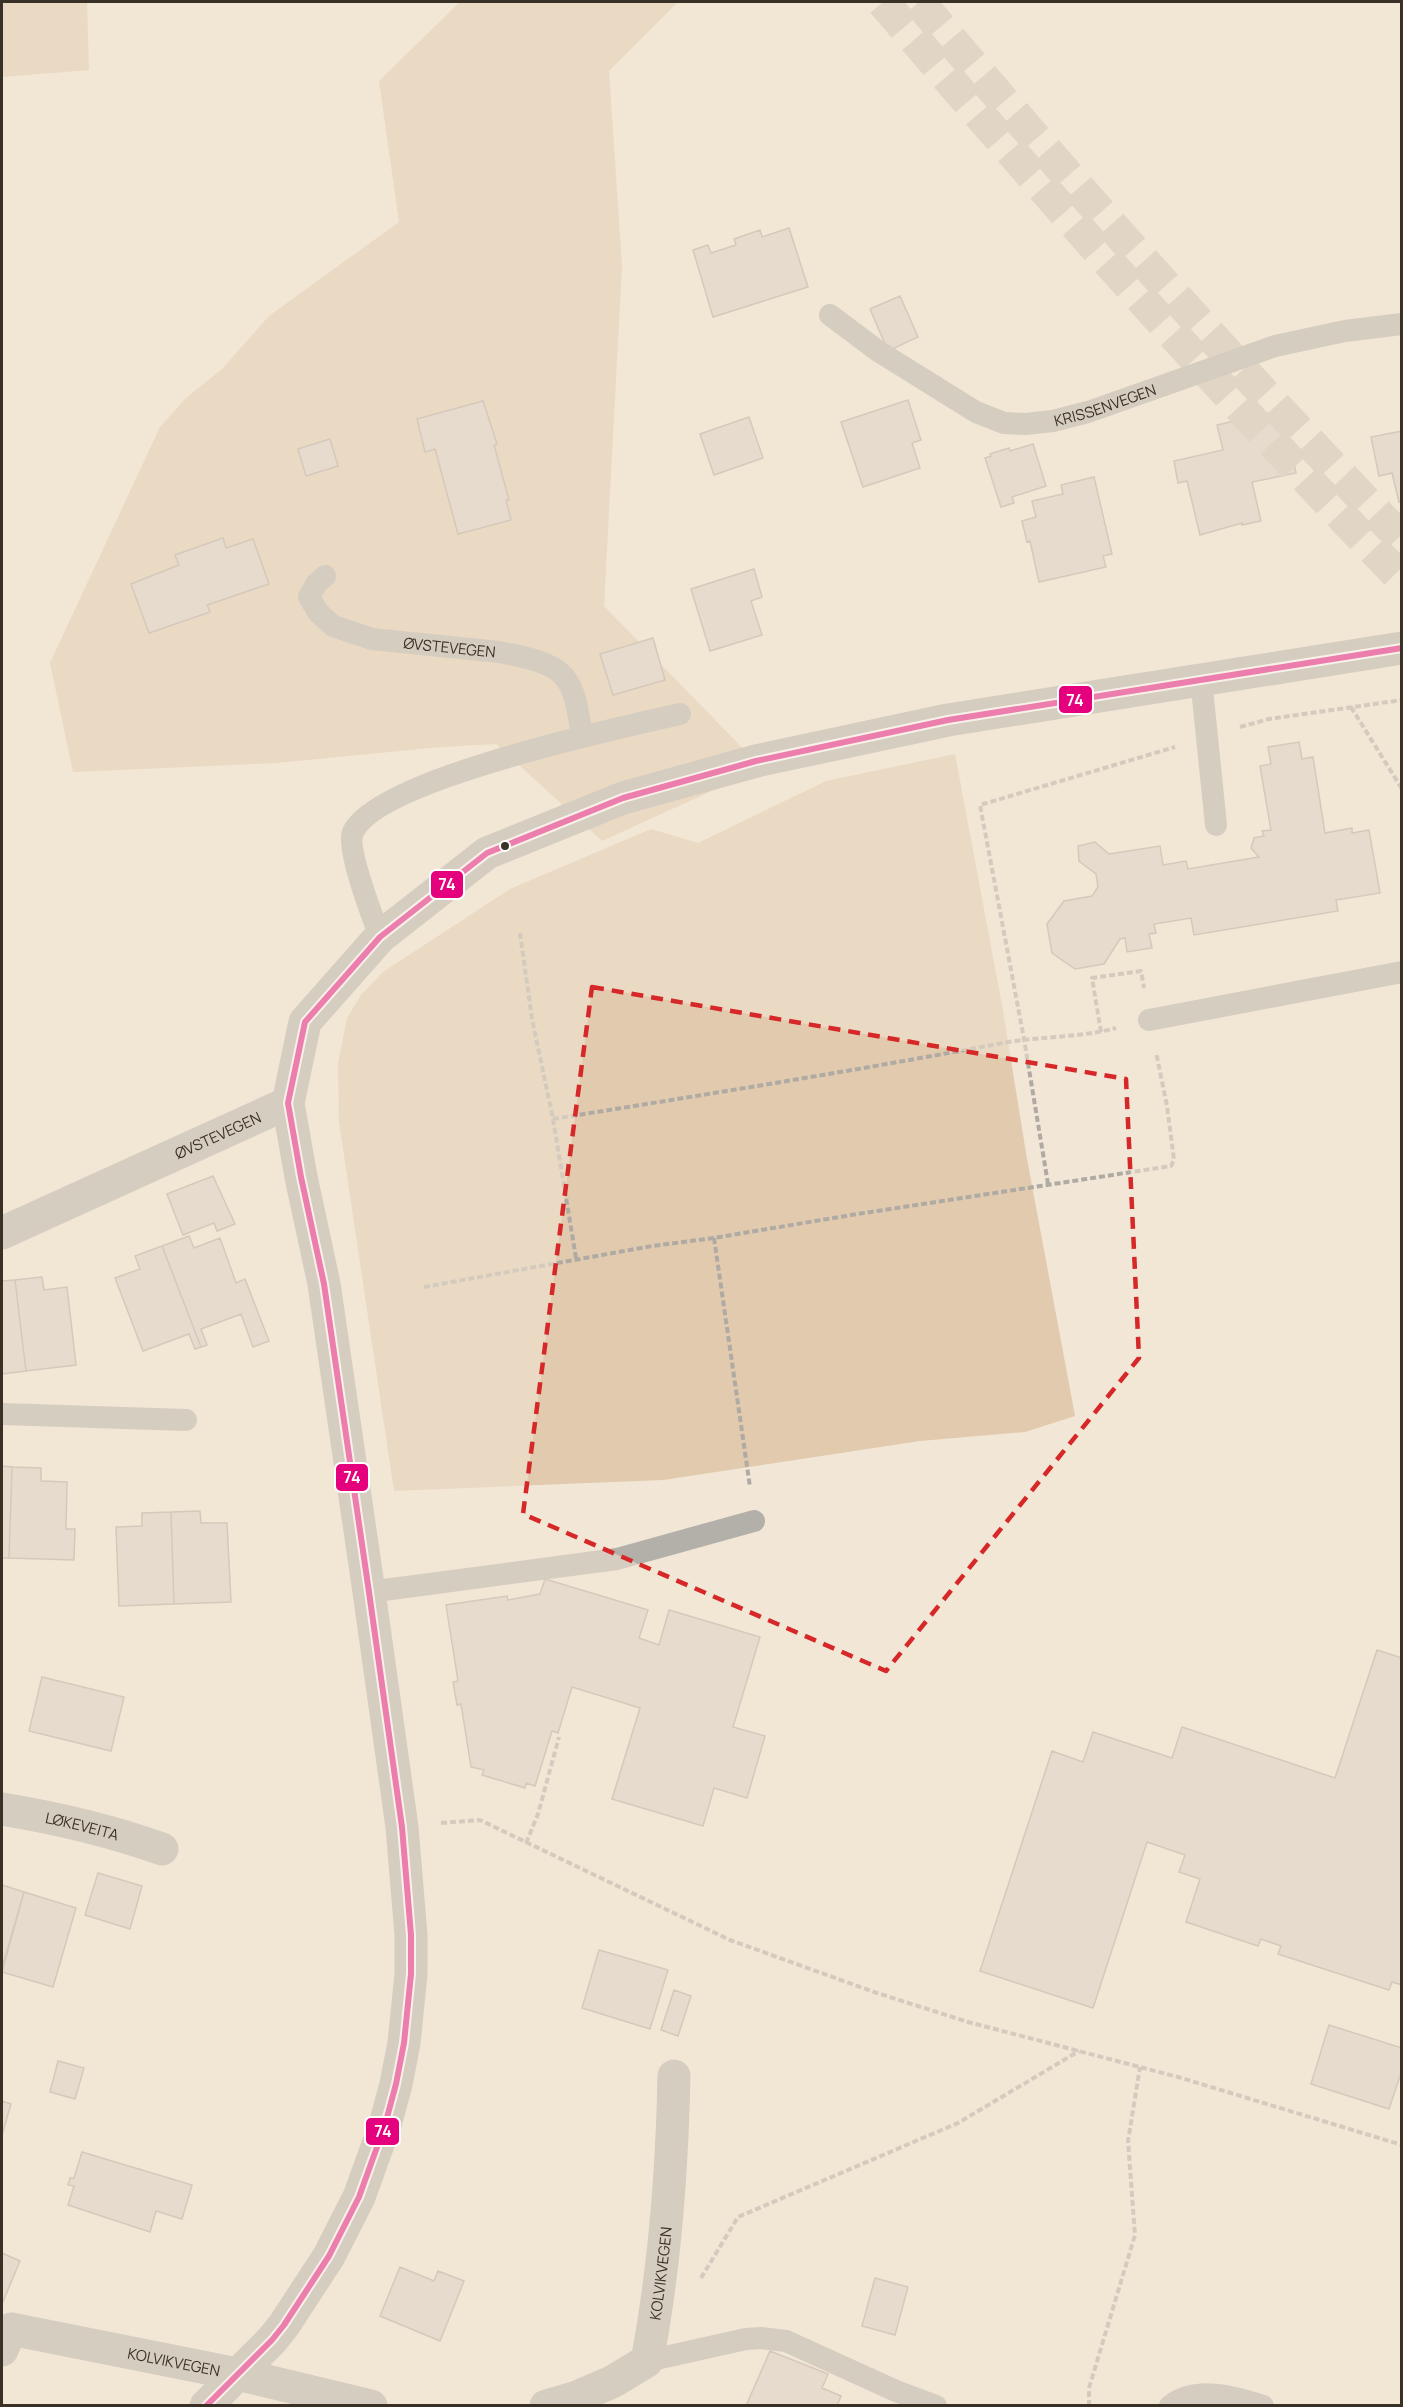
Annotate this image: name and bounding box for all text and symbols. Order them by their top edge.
street label: KRISSENVEGEN [1052,378,1159,431]
street label: ØVSTEVEGEN [403,632,497,662]
line badge: 74 [1058,685,1093,714]
text: 74 [1066,689,1084,711]
unlabelled marker [499,840,511,852]
line badge: 74 [430,870,464,899]
text: 74 [438,873,456,895]
street label: ØVSTEVEGEN [171,1106,264,1164]
line badge: 74 [335,1463,369,1492]
text: 74 [343,1466,361,1488]
street label: LØKEVEITA [44,1807,122,1845]
line badge: 74 [365,2117,400,2146]
text: 74 [374,2120,392,2142]
street label: KOLVIKVEGEN [644,2226,676,2321]
street label: KOLVIKVEGEN [126,2342,222,2381]

